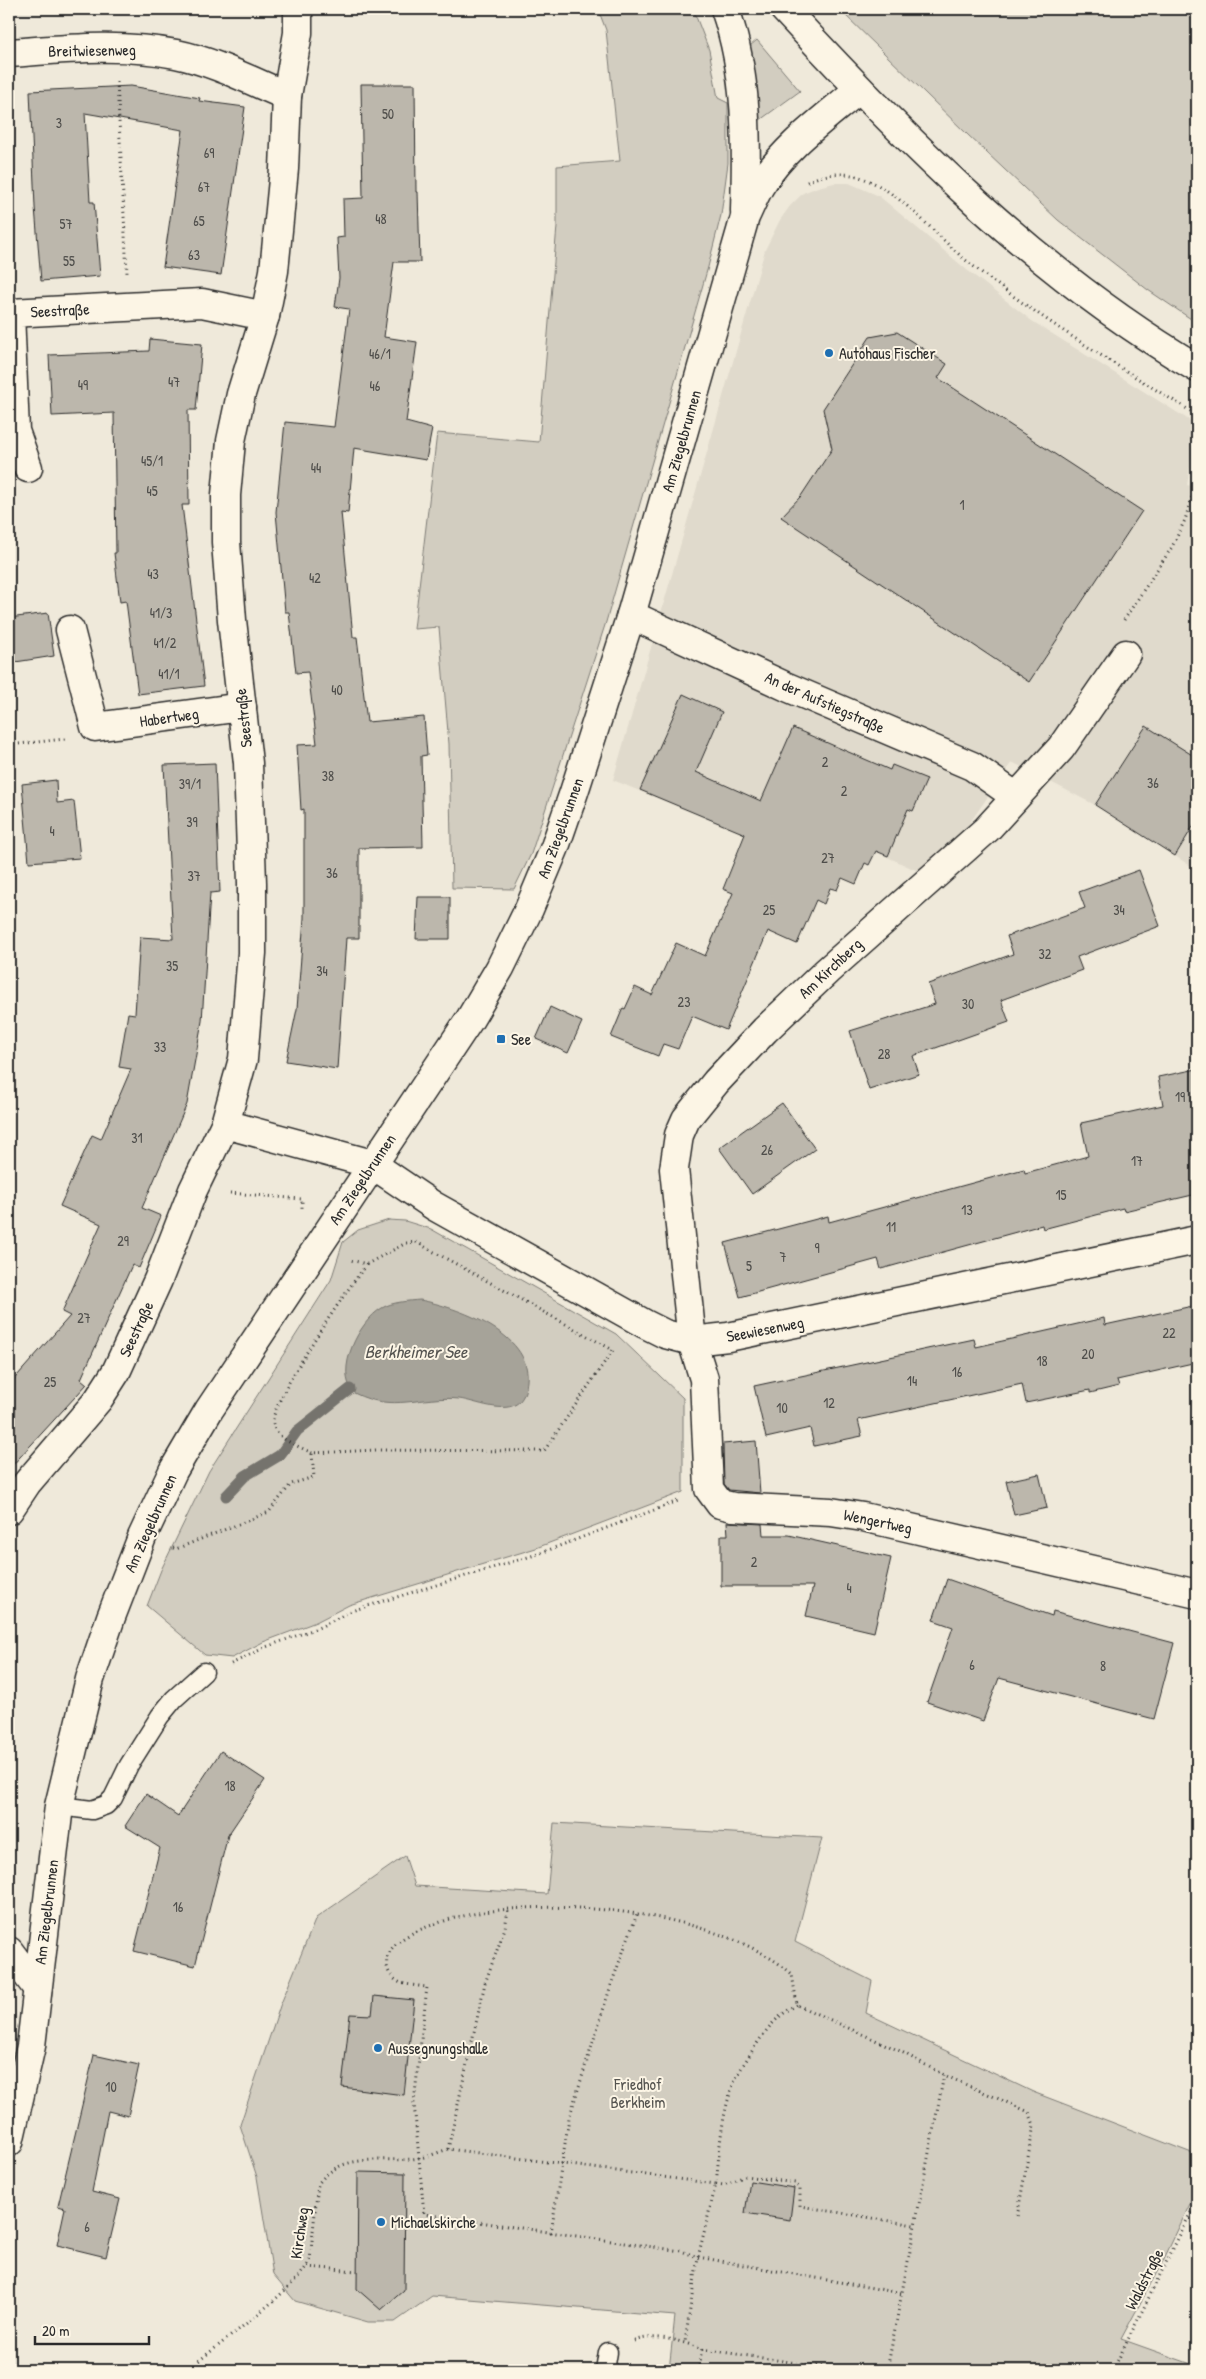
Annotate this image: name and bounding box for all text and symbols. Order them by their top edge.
street label: Breitwiesenweg [48,38,136,62]
house number: 50 [382,104,394,123]
house number: 3 [56,113,62,132]
house number: 69 [204,143,214,162]
house number: 67 [198,177,210,196]
house number: 48 [375,209,387,228]
house number: 65 [193,211,205,230]
house number: 57 [60,214,72,233]
house number: 63 [188,245,200,264]
house number: 55 [63,251,75,270]
street label: Seestraße [30,297,91,323]
place label: Autohaus Fischer [839,342,936,364]
house number: 46/1 [369,344,391,363]
marker: Autohaus Fischer [823,347,835,359]
house number: 47 [168,372,180,391]
house number: 49 [78,375,88,394]
house number: 46 [370,376,381,395]
street label: Am Ziegelbrunnen [656,387,706,495]
house number: 45/1 [141,451,163,470]
house number: 44 [311,458,321,477]
house number: 45 [146,481,158,500]
house number: 1 [959,495,965,514]
house number: 43 [147,564,159,583]
house number: 42 [309,568,321,587]
house number: 41/3 [150,603,172,622]
house number: 41/2 [154,633,177,652]
house number: 41/1 [158,664,180,683]
street label: An der Aufstiegstraße [762,666,889,738]
house number: 40 [331,680,343,699]
street label: Seestraße [229,687,257,748]
street label: Habertweg [138,702,200,732]
house number: 2 [822,752,829,771]
house number: 38 [322,766,334,785]
house number: 36 [1147,773,1159,792]
house number: 39/1 [179,774,201,793]
street label: Am Ziegelbrunnen [532,775,588,881]
house number: 2 [841,781,848,800]
house number: 39 [186,812,198,831]
house number: 4 [49,821,55,840]
house number: 27 [821,848,835,867]
house number: 36 [326,863,338,882]
house number: 37 [187,866,201,885]
house number: 25 [763,900,775,919]
house number: 34 [1113,900,1125,919]
street label: Am Kirchberg [793,933,867,1003]
house number: 32 [1039,944,1052,963]
house number: 35 [166,956,178,975]
house number: 34 [316,961,328,980]
house number: 23 [678,992,690,1011]
house number: 30 [962,994,974,1013]
place label: See [511,1028,532,1050]
marker: See [495,1033,507,1045]
house number: 33 [154,1037,166,1056]
house number: 28 [878,1044,890,1063]
house number: 19 [1175,1087,1185,1106]
house number: 31 [131,1128,143,1147]
street label: Am Ziegelbrunnen [323,1129,401,1229]
house number: 26 [761,1140,773,1159]
house number: 17 [1131,1151,1143,1170]
house number: 15 [1055,1185,1067,1204]
house number: 13 [961,1200,973,1219]
house number: 11 [886,1217,896,1236]
house number: 29 [117,1231,129,1250]
house number: 9 [814,1238,820,1257]
house number: 7 [780,1247,787,1266]
house number: 5 [746,1256,752,1275]
street label: Seestraße [114,1297,159,1360]
house number: 27 [77,1308,91,1327]
street label: Seewiesenweg [725,1311,805,1347]
house number: 22 [1162,1323,1176,1342]
water label: Berkheimer See [365,1339,468,1364]
house number: 20 [1082,1344,1094,1363]
house number: 18 [1036,1351,1048,1370]
house number: 16 [952,1362,963,1381]
house number: 14 [907,1371,917,1390]
house number: 25 [44,1372,56,1391]
house number: 12 [823,1393,835,1412]
house number: 10 [776,1398,788,1417]
street label: Am Ziegelbrunnen [119,1470,181,1576]
street label: Wengertweg [842,1503,914,1539]
house number: 2 [751,1552,758,1571]
house number: 4 [846,1578,852,1597]
house number: 6 [969,1655,975,1674]
house number: 8 [1100,1656,1106,1675]
house number: 18 [224,1776,236,1795]
street label: Am Ziegelbrunnen [29,1858,63,1966]
house number: 16 [173,1897,184,1916]
place label: Aussegnungshalle [388,2037,489,2059]
marker: Aussegnungshalle [372,2042,384,2054]
park label: Friedhof Berkheim [611,2073,666,2113]
house number: 10 [105,2077,117,2096]
street label: Kirchweg [284,2206,314,2260]
place label: Michaelskirche [391,2211,476,2233]
marker: Michaelskirche [375,2216,387,2228]
house number: 6 [84,2217,90,2236]
street label: Waldstraße [1119,2244,1169,2313]
scale bar [35,2314,149,2346]
text: 20 m [42,2320,69,2341]

